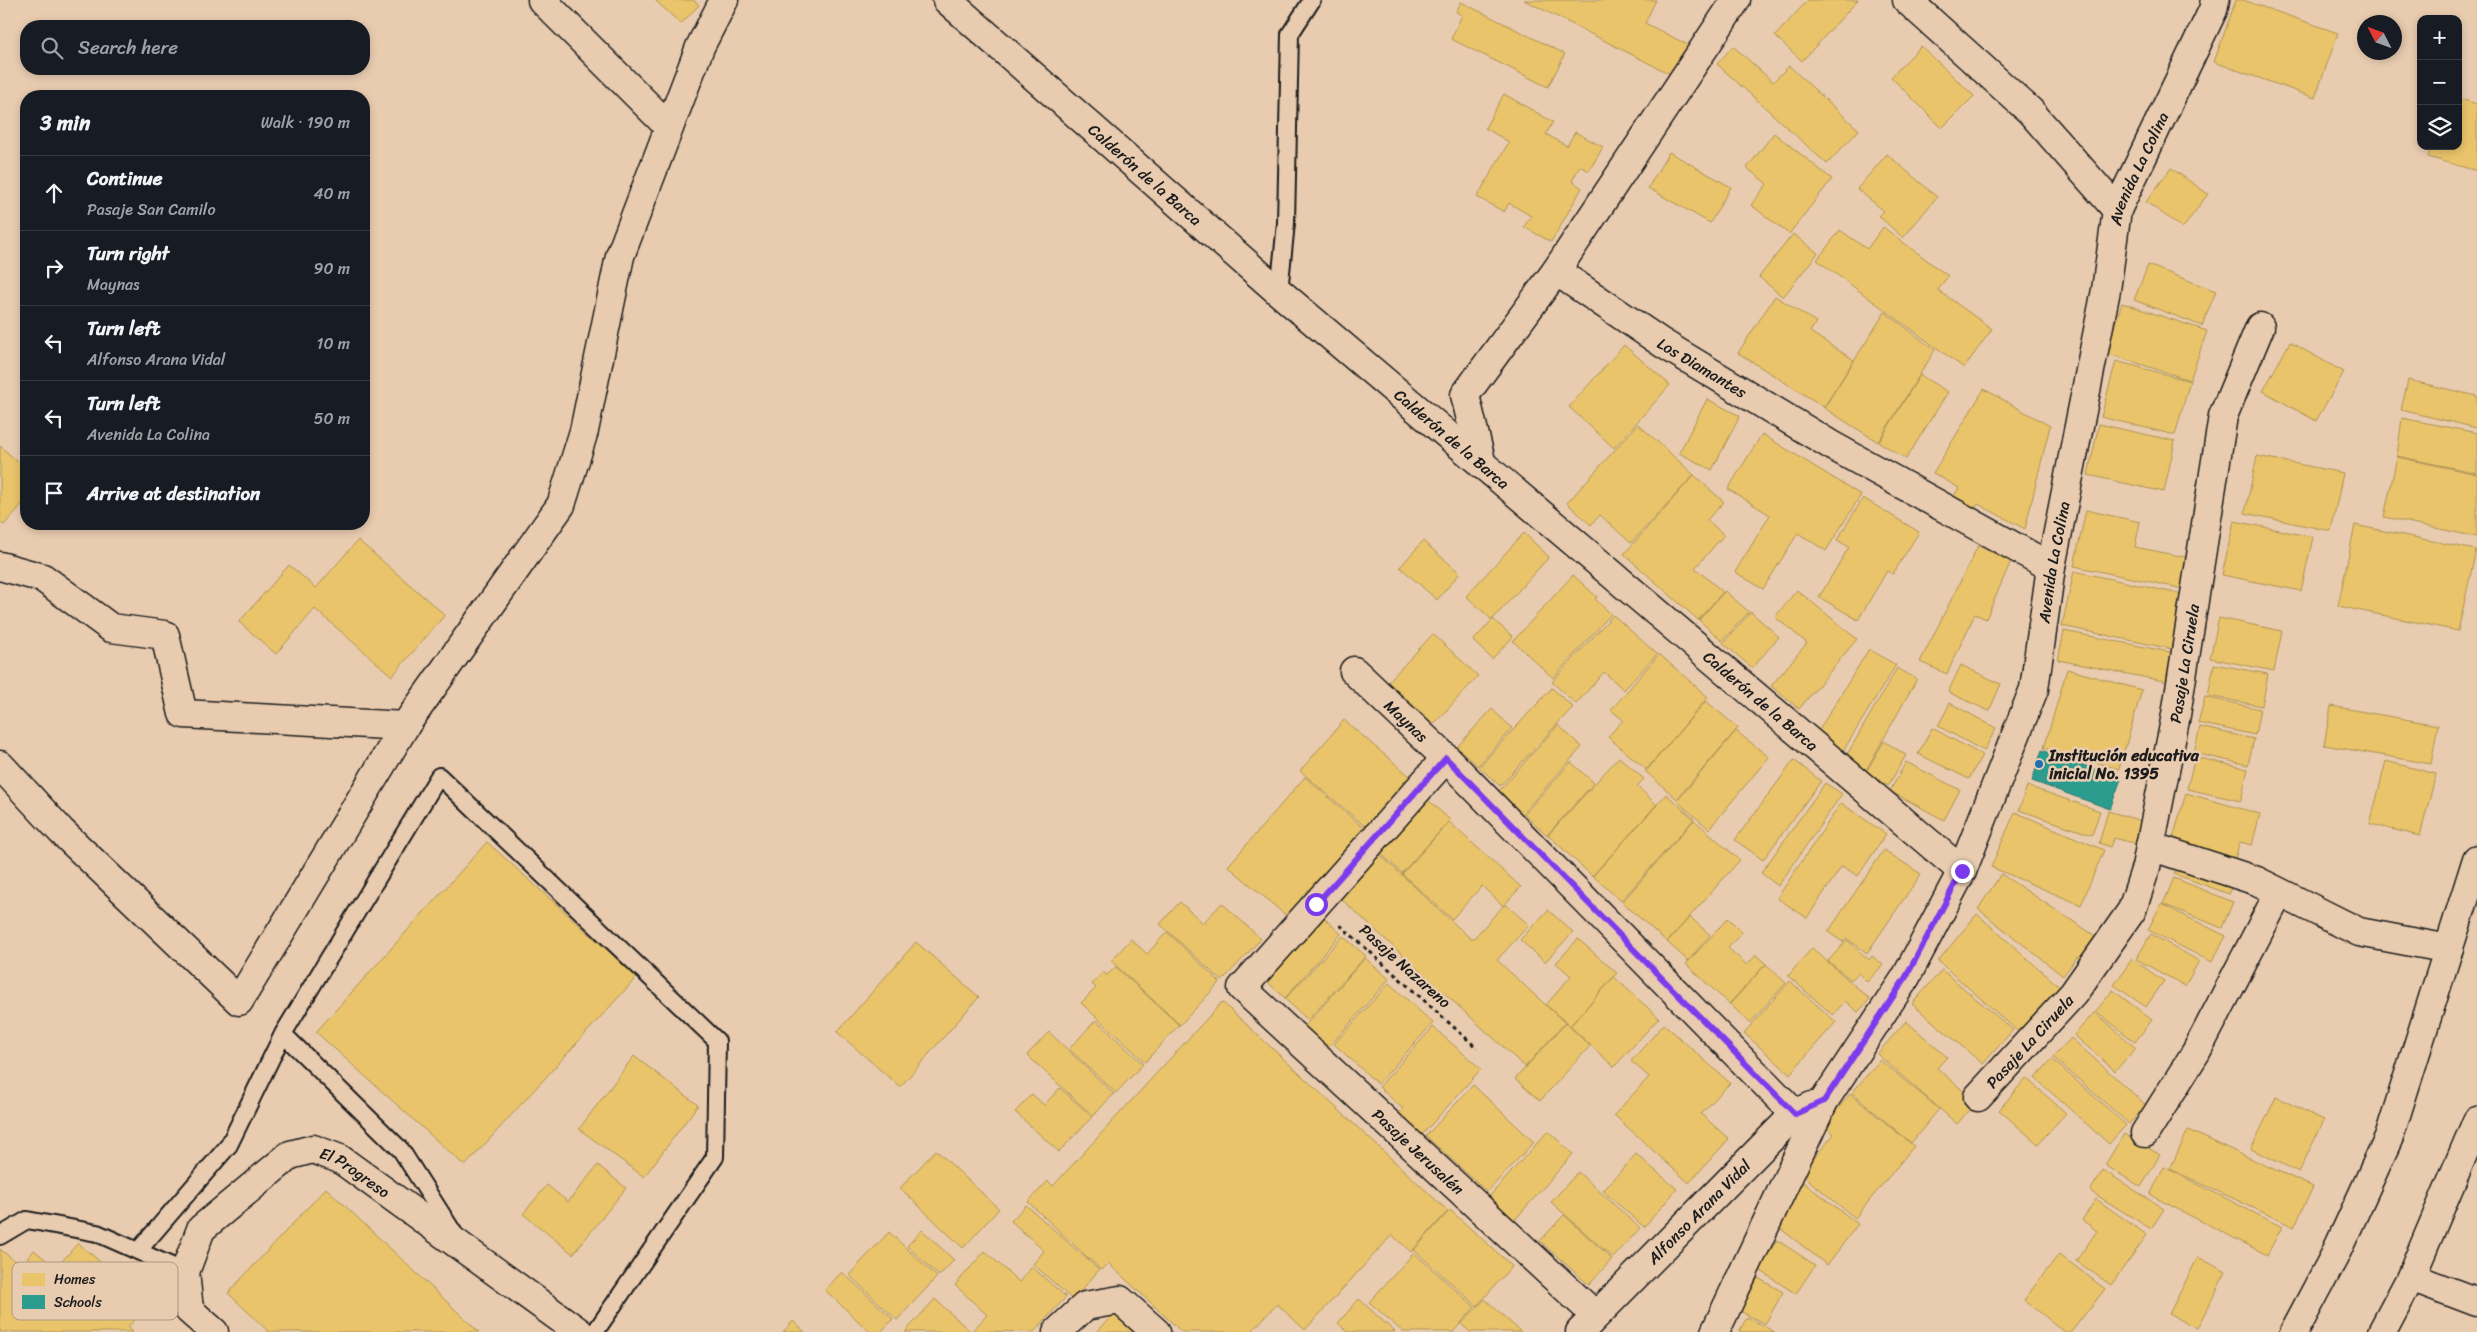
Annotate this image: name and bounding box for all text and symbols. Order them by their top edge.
north arrow [2357,15,2402,60]
map controls [2417,15,2462,150]
button: + [2417,15,2462,60]
search box [20,20,370,75]
text: Search here [78,31,178,64]
icon: search [38,34,66,62]
button: − [2417,60,2462,105]
text: 3 min [40,104,90,142]
button: layers [2417,105,2462,150]
street label: Avenida La Colina [2100,107,2177,229]
text: Walk · 190 m [261,108,350,137]
street label: Calderón de la Barca [1081,116,1209,233]
text: Continue [87,162,163,195]
icon: ahead [40,179,68,207]
text: 40 m [313,179,350,208]
text: Pasaje San Camilo [87,195,216,224]
text: Turn right [87,237,169,270]
icon: right [40,254,68,282]
text: 90 m [314,254,350,283]
text: Maynas [87,270,140,299]
text: Turn left [87,312,160,345]
icon: left [40,329,68,357]
text: 10 m [317,329,350,358]
street label: Los Diamantes [1652,329,1753,406]
text: Alfonso Arana Vidal [87,345,225,374]
street label: Calderón de la Barca [1388,381,1517,497]
text: Turn left [87,387,160,420]
icon: left [40,404,68,432]
text: 50 m [314,404,350,433]
text: Avenida La Colina [87,420,210,449]
text: Arrive at destination [87,477,260,510]
icon: arrive [40,479,68,507]
street label: Avenida La Colina [2029,499,2078,626]
street label: Pasaje La Ciruela [2160,601,2208,726]
street label: Calderón de la Barca [1696,643,1826,758]
street label: Maynas [1377,692,1436,749]
place label: Institución educativa inicial No. 1395 [2048,741,2200,788]
marker: Institución educativa inicial No. 1395 [2033,758,2045,770]
route end [1951,860,1974,883]
route start [1305,893,1328,916]
street label: Pasaje Nazareno [1352,916,1458,1016]
street label: Pasaje La Ciruela [1978,986,2082,1095]
street label: Pasaje Jerusalén [1365,1101,1472,1202]
street label: El Progreso [315,1138,397,1206]
street label: Alfonso Arana Vidal [1639,1152,1758,1272]
legend [12,1262,178,1320]
text: Homes [54,1267,96,1292]
text: Schools [54,1290,102,1315]

